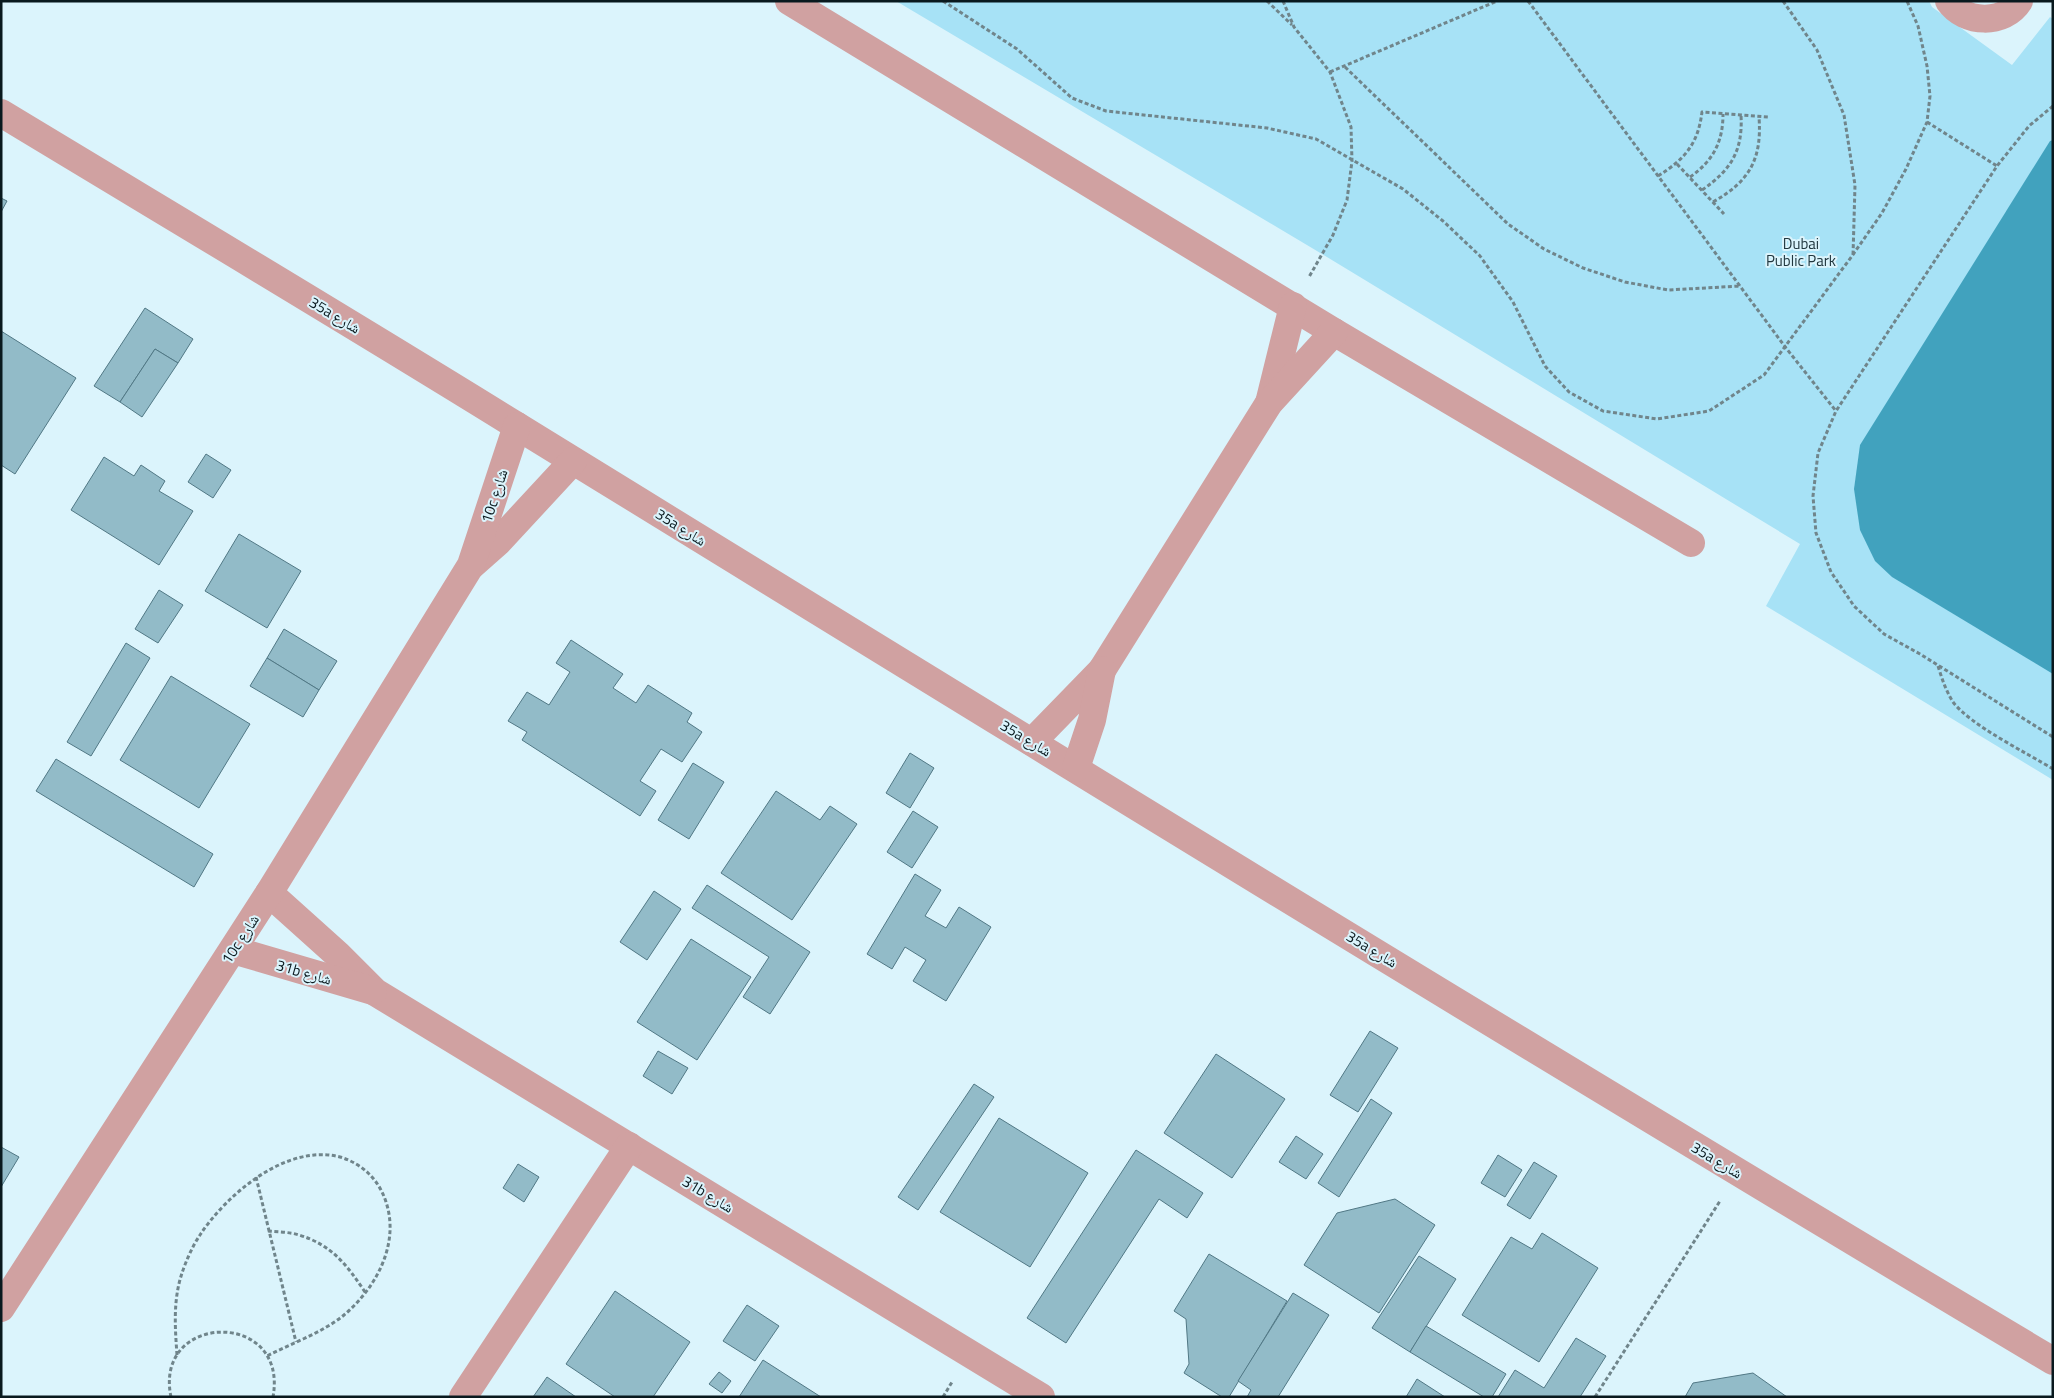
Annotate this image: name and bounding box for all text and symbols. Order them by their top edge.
park label: Dubai Public Park [1766,232,1836,272]
street label: 35a شارع [305,291,365,339]
street label: 10c شارع [475,466,513,526]
street label: 35a شارع [651,502,711,552]
street label: 35a شارع [996,714,1056,762]
street label: 10c شارع [215,909,265,968]
street label: 35a شارع [1342,925,1402,973]
street label: 31b شارع [274,953,334,991]
street label: 35a شارع [1687,1136,1747,1184]
street label: 31b شارع [678,1170,738,1218]

